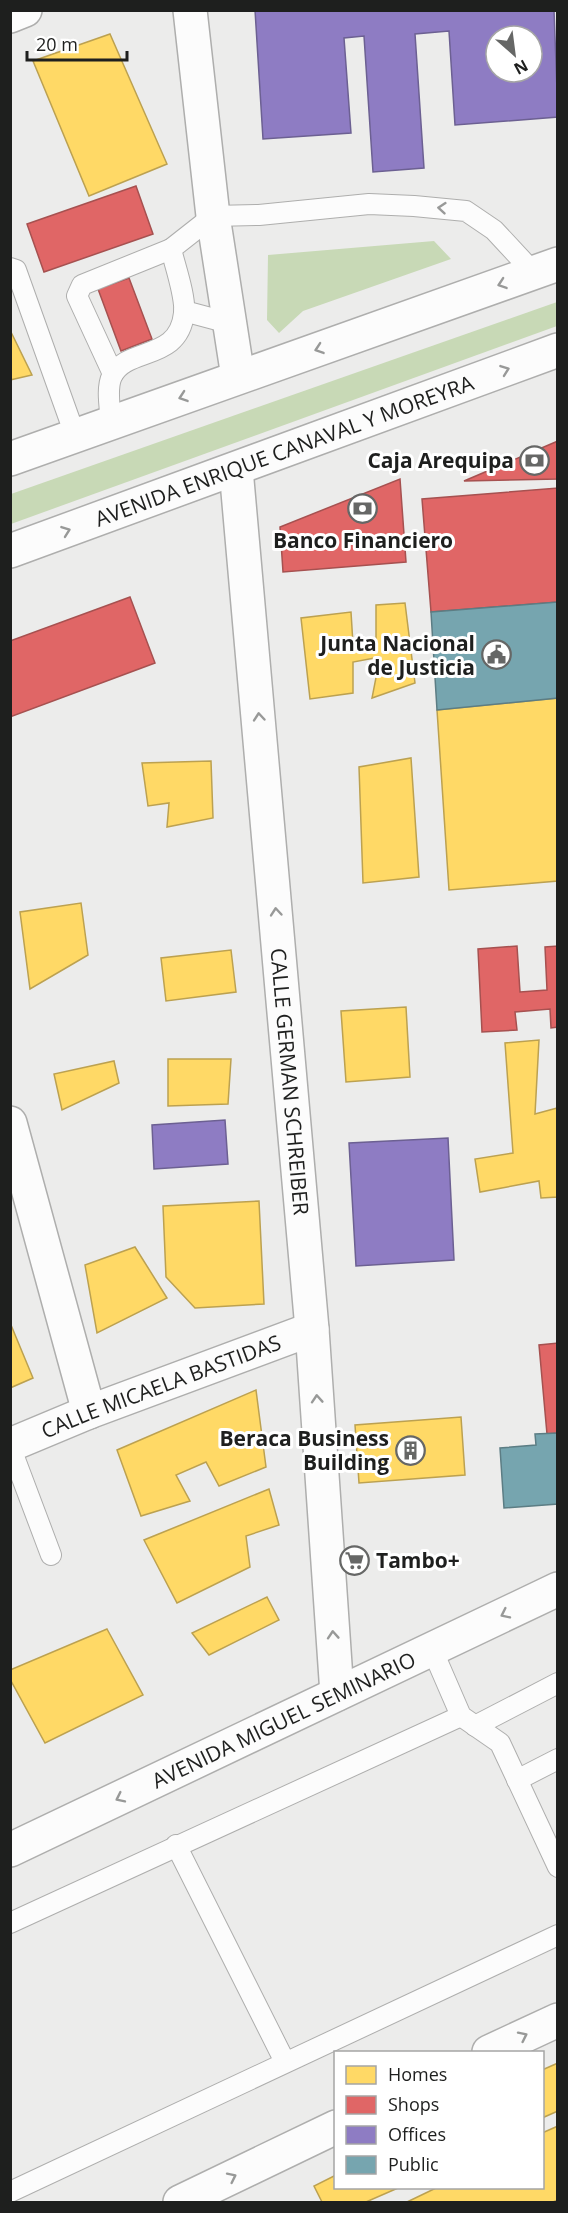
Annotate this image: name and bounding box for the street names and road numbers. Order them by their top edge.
street label: AVENIDA ENRIQUE CANAVAL Y MOREYRA [91,368,478,533]
street label: CALLE GERMAN SCHREIBER [264,947,316,1216]
street label: CALLE MICAELA BASTIDAS [37,1328,285,1444]
street label: AVENIDA MIGUEL SEMINARIO [147,1645,420,1794]

